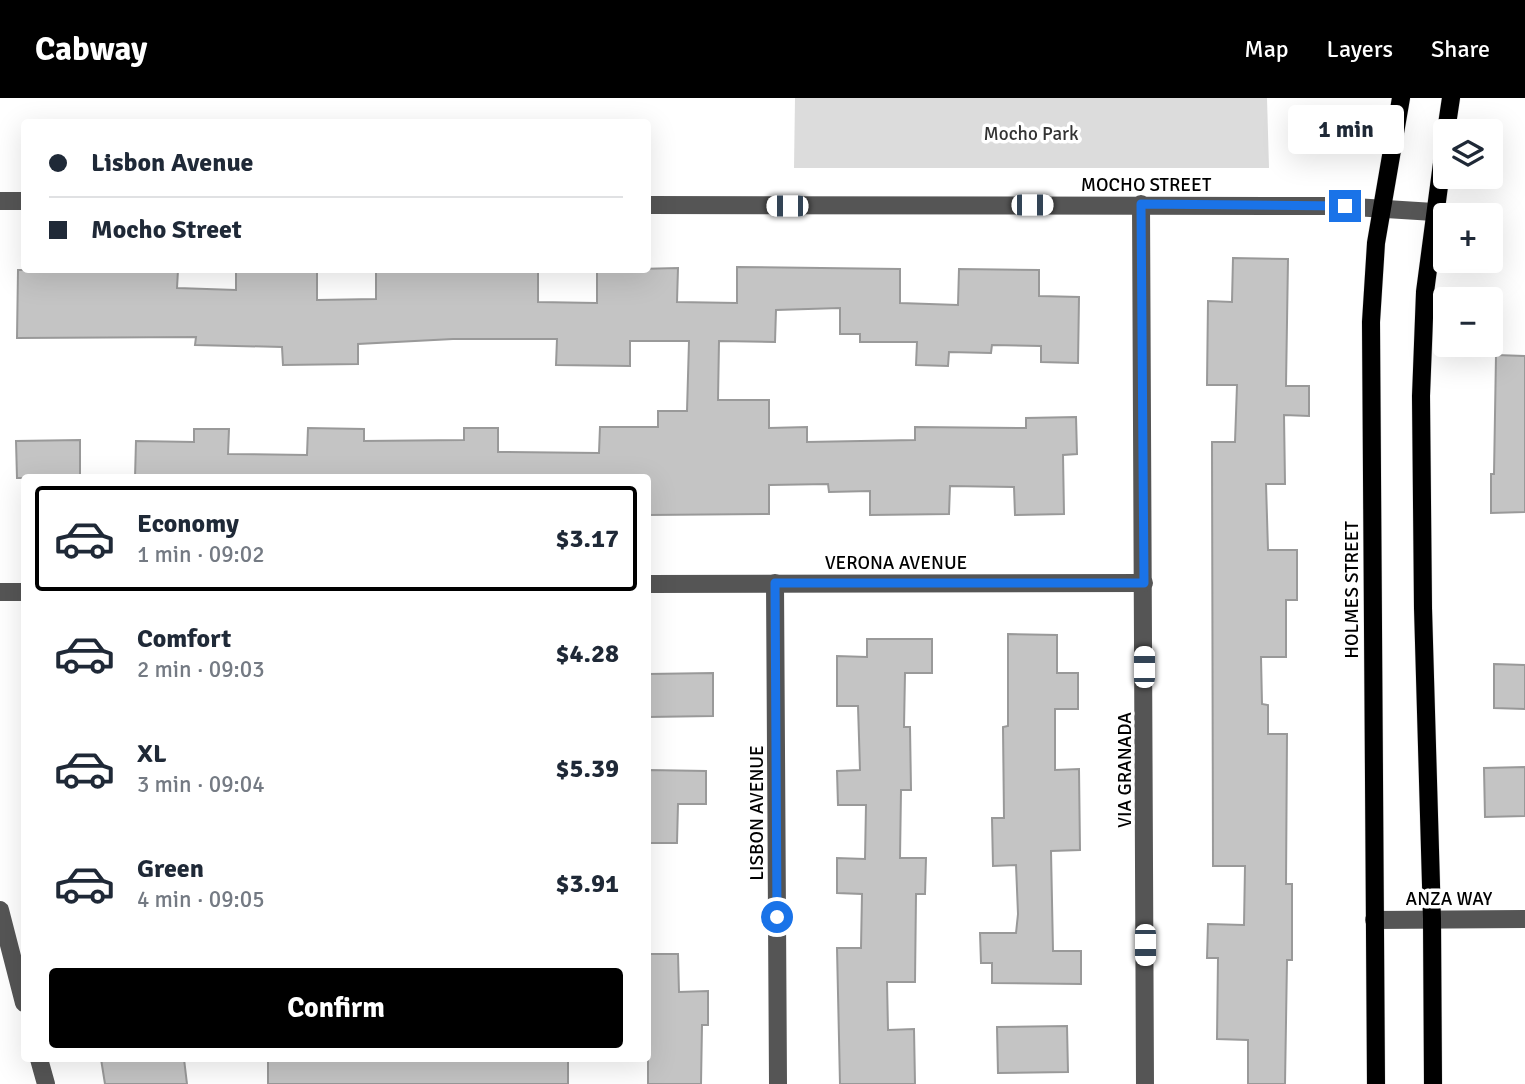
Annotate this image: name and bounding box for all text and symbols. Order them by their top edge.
text: Cabway [35,29,147,70]
text: Map [1244,34,1289,64]
text: Layers [1327,34,1393,64]
text: Share [1431,34,1490,64]
callout: 1 min [1287,105,1403,154]
text: 1 min [1318,115,1374,144]
map controls [1433,119,1503,357]
button: layers [1433,119,1503,189]
park label: Mocho Park [983,122,1079,146]
text: Lisbon Avenue [91,147,254,179]
street label: MOCHO STREET [1081,173,1212,197]
route end [1329,190,1361,222]
car [1012,195,1054,216]
car [767,196,809,217]
button: + [1433,203,1503,273]
text: Mocho Street [91,214,242,246]
button: − [1433,287,1503,357]
icon: car [53,507,116,570]
text: Economy [137,508,239,540]
street label: HOLMES STREET [1340,521,1364,659]
text: $3.17 [555,523,619,555]
text: 1 min · 09:02 [137,540,265,569]
street label: VERONA AVENUE [825,551,967,575]
icon: car [53,622,116,685]
text: Comfort [137,623,231,655]
text: $4.28 [555,638,619,670]
car [1134,646,1155,688]
text: 2 min · 09:03 [137,655,265,684]
street label: VIA GRANADA [1113,712,1137,828]
icon: car [53,737,116,800]
text: XL [137,738,167,770]
street label: LISBON AVENUE [745,745,769,881]
text: $5.39 [555,753,619,785]
text: 3 min · 09:04 [137,770,265,799]
icon: car [53,852,116,915]
text: Green [137,853,204,885]
text: $3.91 [555,868,619,900]
text: 4 min · 09:05 [137,885,265,914]
street label: ANZA WAY [1406,887,1493,911]
route start [761,901,793,933]
car [1135,924,1156,966]
button: Confirm [49,968,623,1048]

